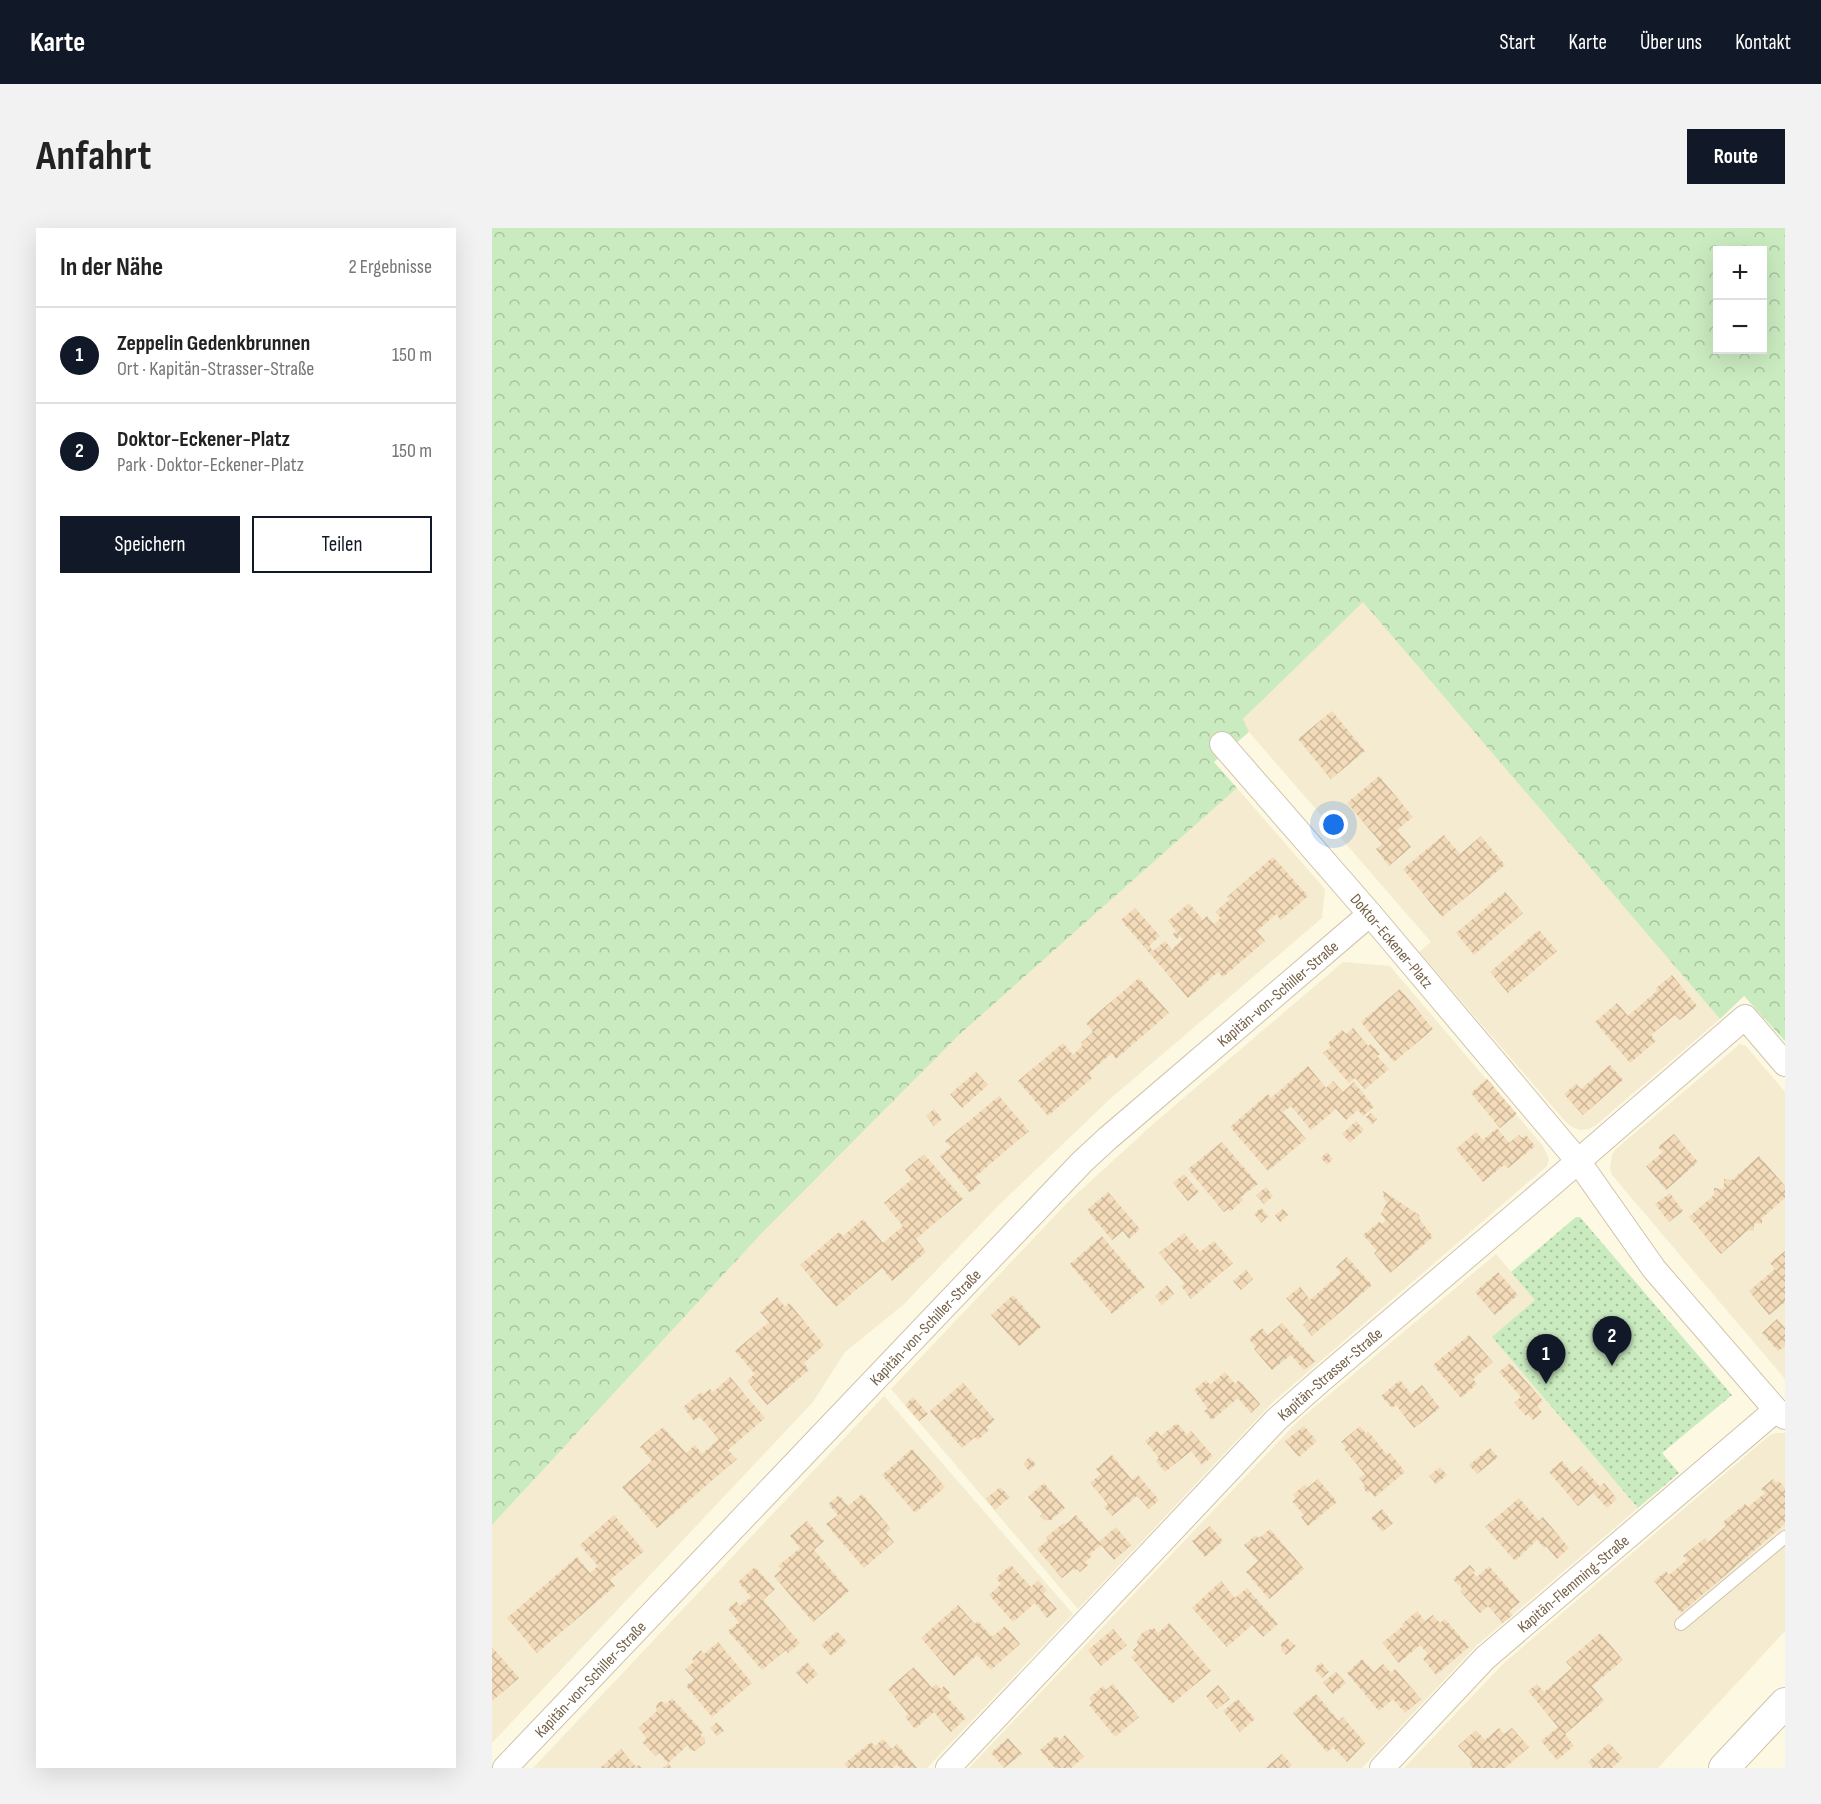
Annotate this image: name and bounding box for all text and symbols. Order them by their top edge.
text: Karte [30,26,85,59]
text: Start [1499,30,1536,55]
text: Karte [1569,30,1607,55]
text: Über uns [1640,30,1702,55]
text: Kontakt [1735,30,1791,55]
button: Route [1687,129,1785,184]
text: Anfahrt [36,131,151,182]
map controls [1713,246,1767,354]
button: + [1713,246,1767,300]
text: In der Nähe [60,252,163,283]
text: 2 Ergebnisse [348,255,432,279]
button: − [1713,300,1767,354]
text: Zeppelin Gedenkbrunnen [117,330,310,357]
text: 1 [76,343,83,367]
text: 150 m [392,343,432,367]
text: Ort · Kapitän-Strasser-Straße [117,357,314,381]
text: Doktor-Eckener-Platz [117,426,290,453]
text: 2 [75,439,84,463]
text: 150 m [392,439,432,463]
text: Park · Doktor-Eckener-Platz [117,453,304,477]
button: Speichern [60,516,240,573]
button: Teilen [252,516,432,573]
your location [1319,810,1348,839]
street label: Doktor-Eckener-Platz [1346,890,1437,993]
street label: Kapitän-von-Schiller-Straße [1214,937,1343,1051]
street label: Kapitän-von-Schiller-Straße [866,1266,986,1390]
pin: 2 [1592,1316,1632,1366]
street label: Kapitän-Strasser-Straße [1274,1324,1387,1425]
pin: 1 [1526,1334,1566,1384]
street label: Kapitän-Flemming-Straße [1514,1532,1633,1637]
street label: Kapitän-von-Schiller-Straße [531,1618,651,1742]

